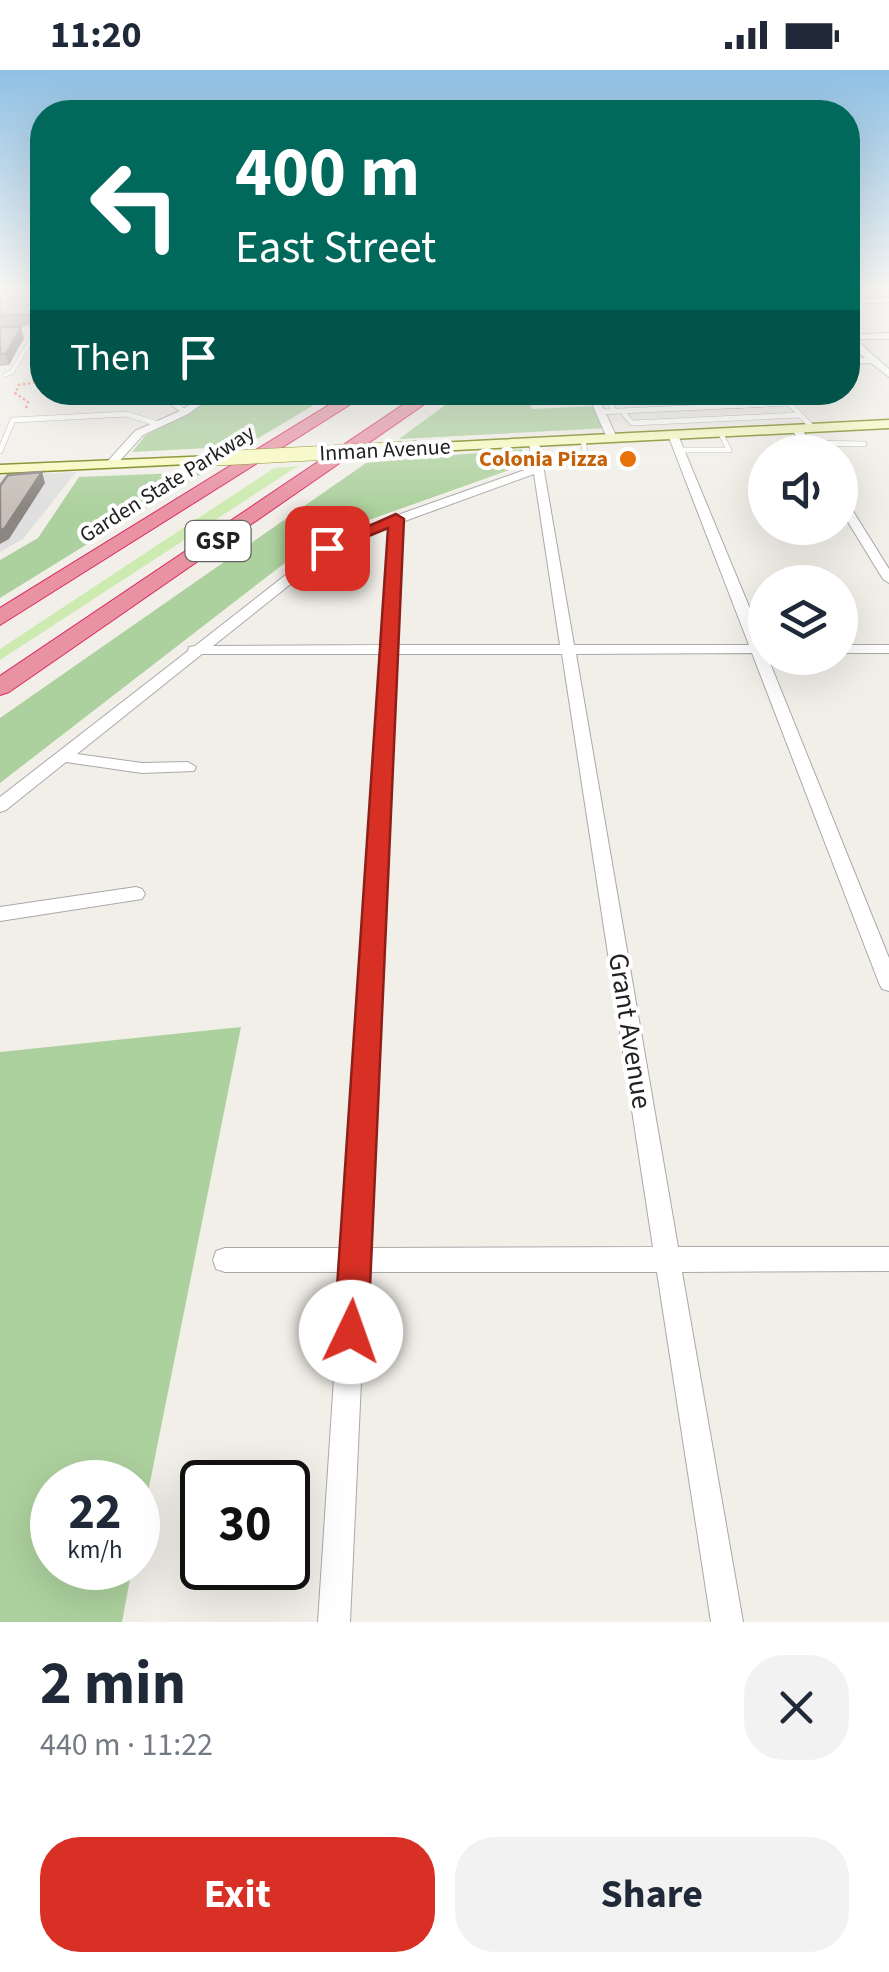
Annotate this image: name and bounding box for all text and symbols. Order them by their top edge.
text: 11:20 [50,8,142,62]
text: 400 m [235,123,420,223]
icon: left [70,140,200,270]
text: East Street [235,216,436,280]
icon: arrive [171,330,226,385]
text: Then [70,331,151,385]
street label: Garden State Parkway [73,417,261,551]
street label: Inman Avenue [319,431,452,469]
map controls [748,435,858,675]
button: sound [748,435,858,545]
place label: Colonia Pizza [479,443,608,475]
marker: Colonia Pizza [617,448,639,470]
pin [285,506,370,591]
road number: GSP [186,521,250,561]
icon: arrive [300,521,355,576]
button: layers [748,565,858,675]
street label: Grant Avenue [598,950,662,1112]
position arrow [299,1280,403,1384]
speed limit sign: 30 [180,1460,310,1590]
text: 22 [69,1477,121,1548]
text: km/h [67,1532,123,1568]
text: 2 min [40,1642,186,1727]
button: close [744,1655,849,1760]
text: 440 m · 11:22 [40,1722,213,1768]
button: Exit [40,1837,435,1952]
button: Share [455,1837,849,1952]

